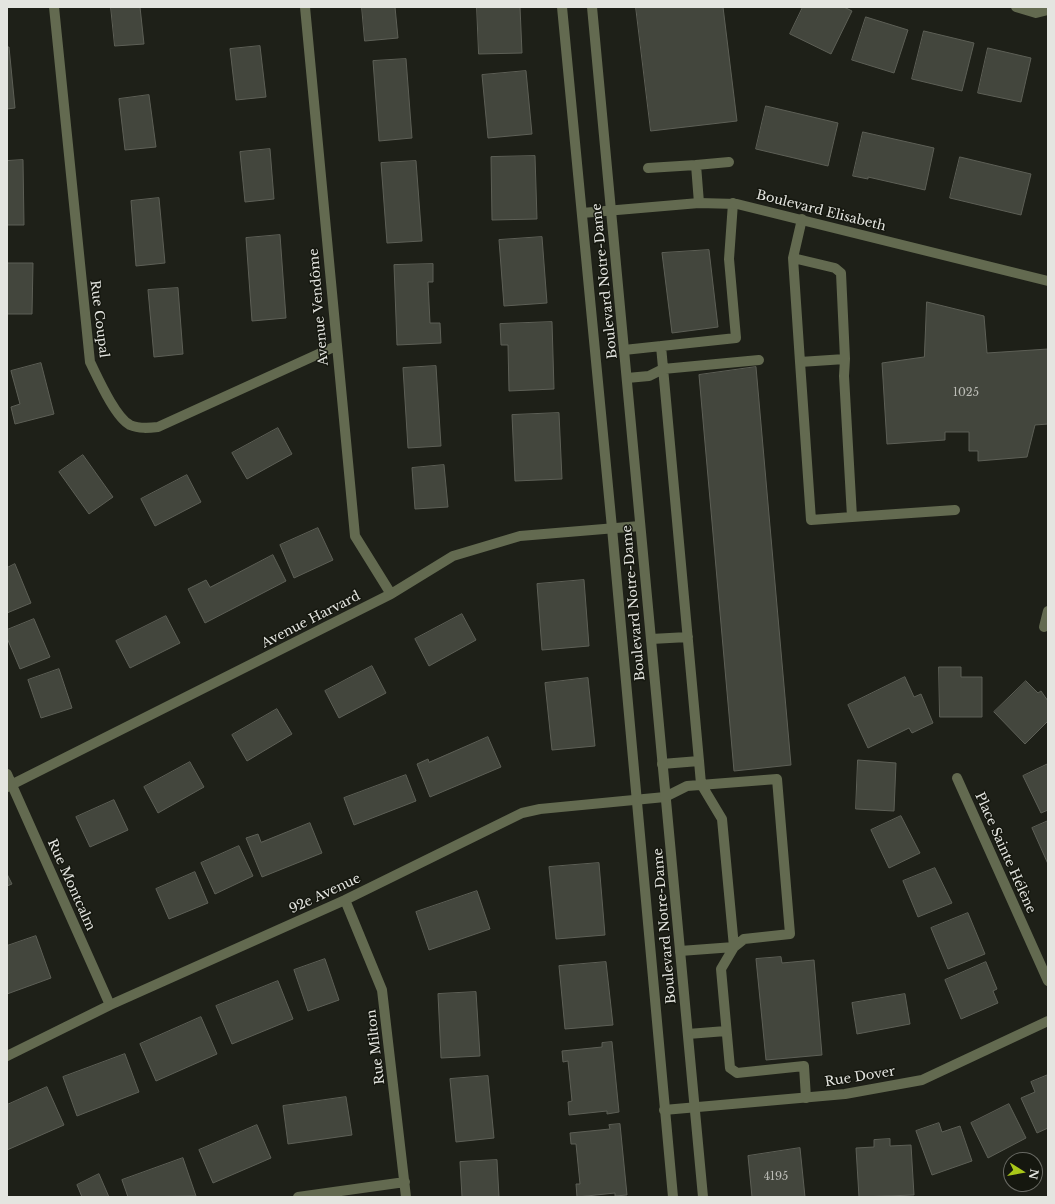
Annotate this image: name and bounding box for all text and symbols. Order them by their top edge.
street label: Boulevard Elisabeth [754,187,888,235]
street label: Boulevard Notre-Dame [589,202,621,360]
street label: Avenue Vendôme [306,248,332,366]
street label: Rue Coupal [87,279,111,359]
house number: 1025 [953,386,979,400]
street label: Boulevard Notre-Dame [619,524,649,682]
street label: Avenue Harvard [259,588,363,652]
street label: Place Sainte Hélène [971,790,1039,916]
street label: Rue Montcalm [44,837,98,933]
street label: Boulevard Notre-Dame [650,847,680,1005]
street label: 92e Avenue [287,871,363,917]
street label: Rue Milton [364,1009,388,1085]
street label: Rue Dover [824,1064,896,1090]
north arrow [1003,1152,1043,1192]
text: N [1026,1168,1042,1181]
house number: 4195 [764,1170,788,1184]

